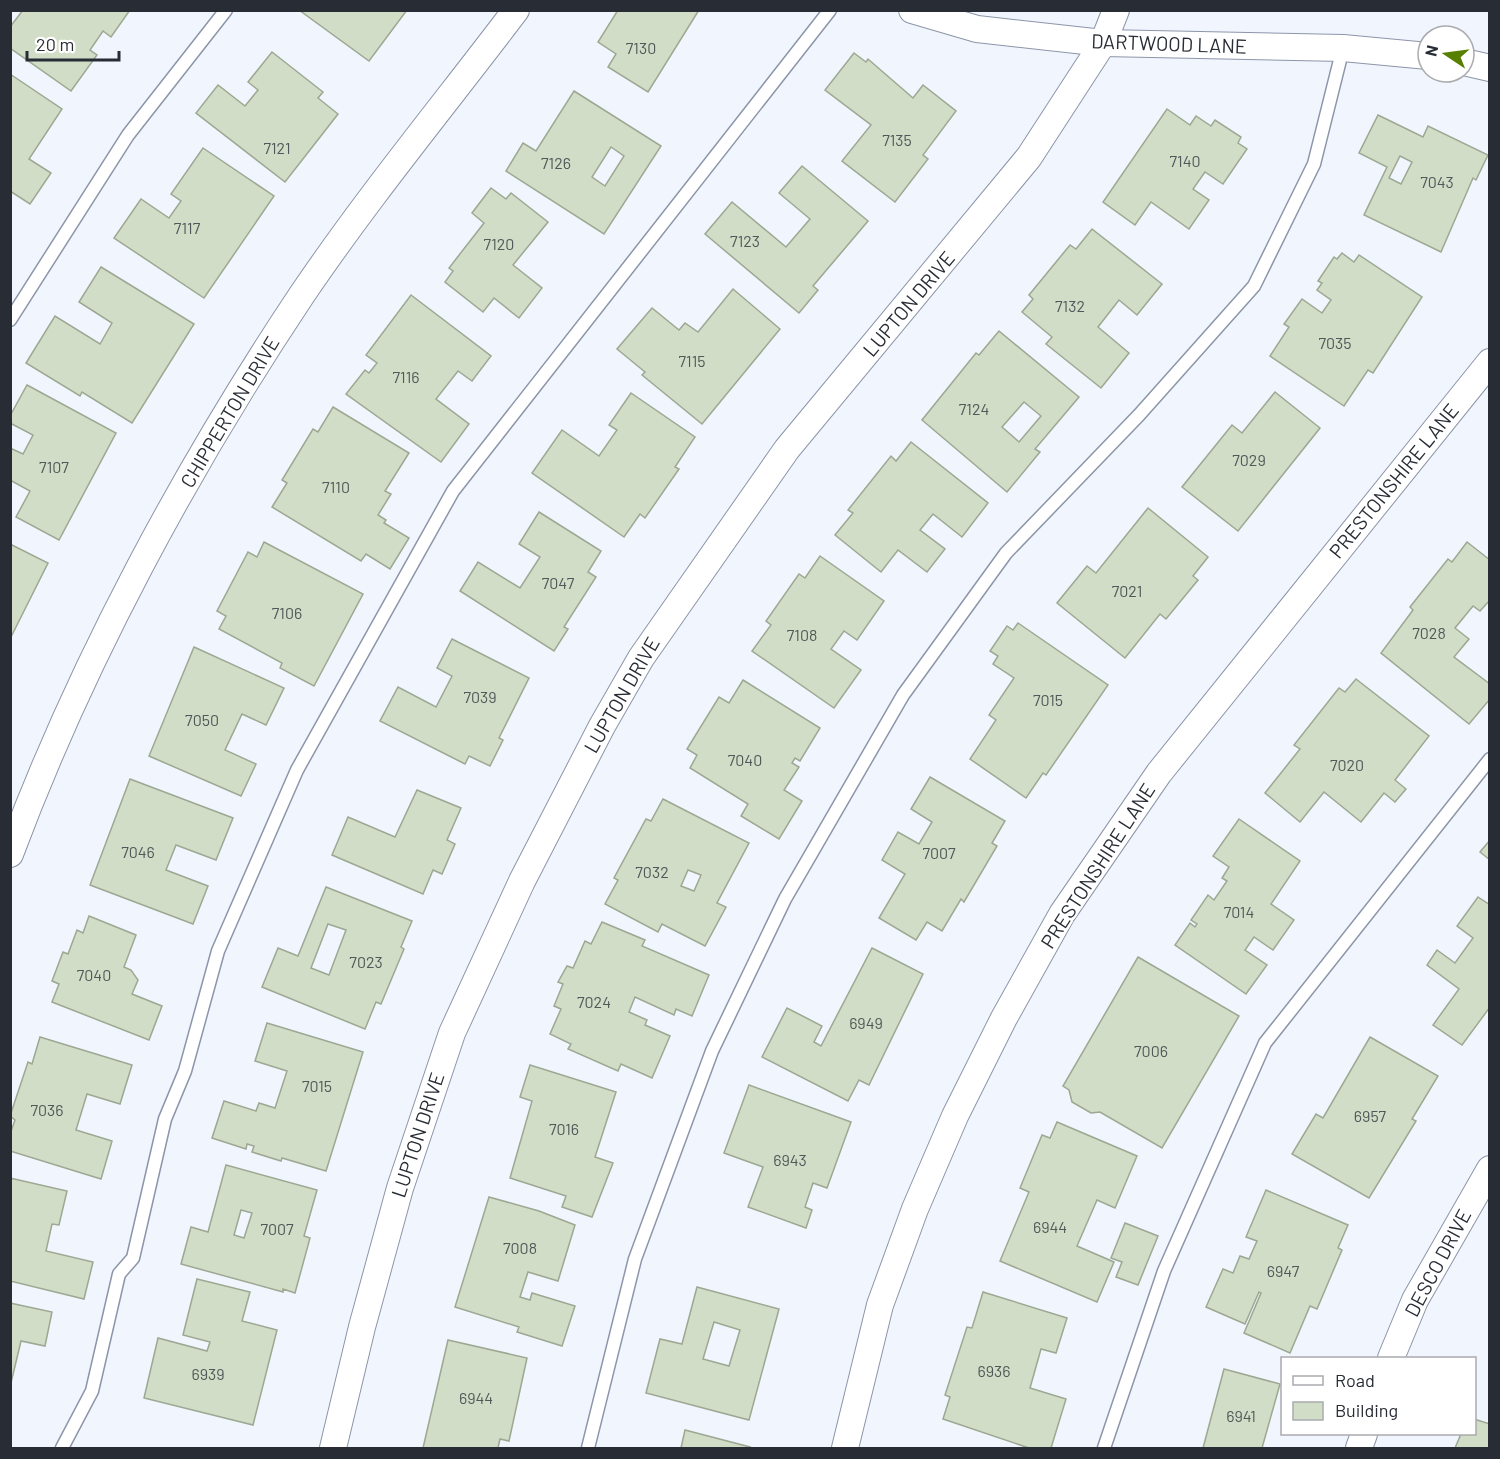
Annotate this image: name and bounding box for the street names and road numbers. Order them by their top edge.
street label: DARTWOOD LANE [1091,28,1247,58]
street label: LUPTON DRIVE [857,246,959,361]
street label: CHIPPERTON DRIVE [175,332,284,491]
street label: PRESTONSHIRE LANE [1324,398,1463,562]
street label: LUPTON DRIVE [578,632,664,757]
street label: PRESTONSHIRE LANE [1035,778,1159,952]
street label: LUPTON DRIVE [386,1069,449,1200]
street label: DESCO DRIVE [1399,1205,1475,1320]

